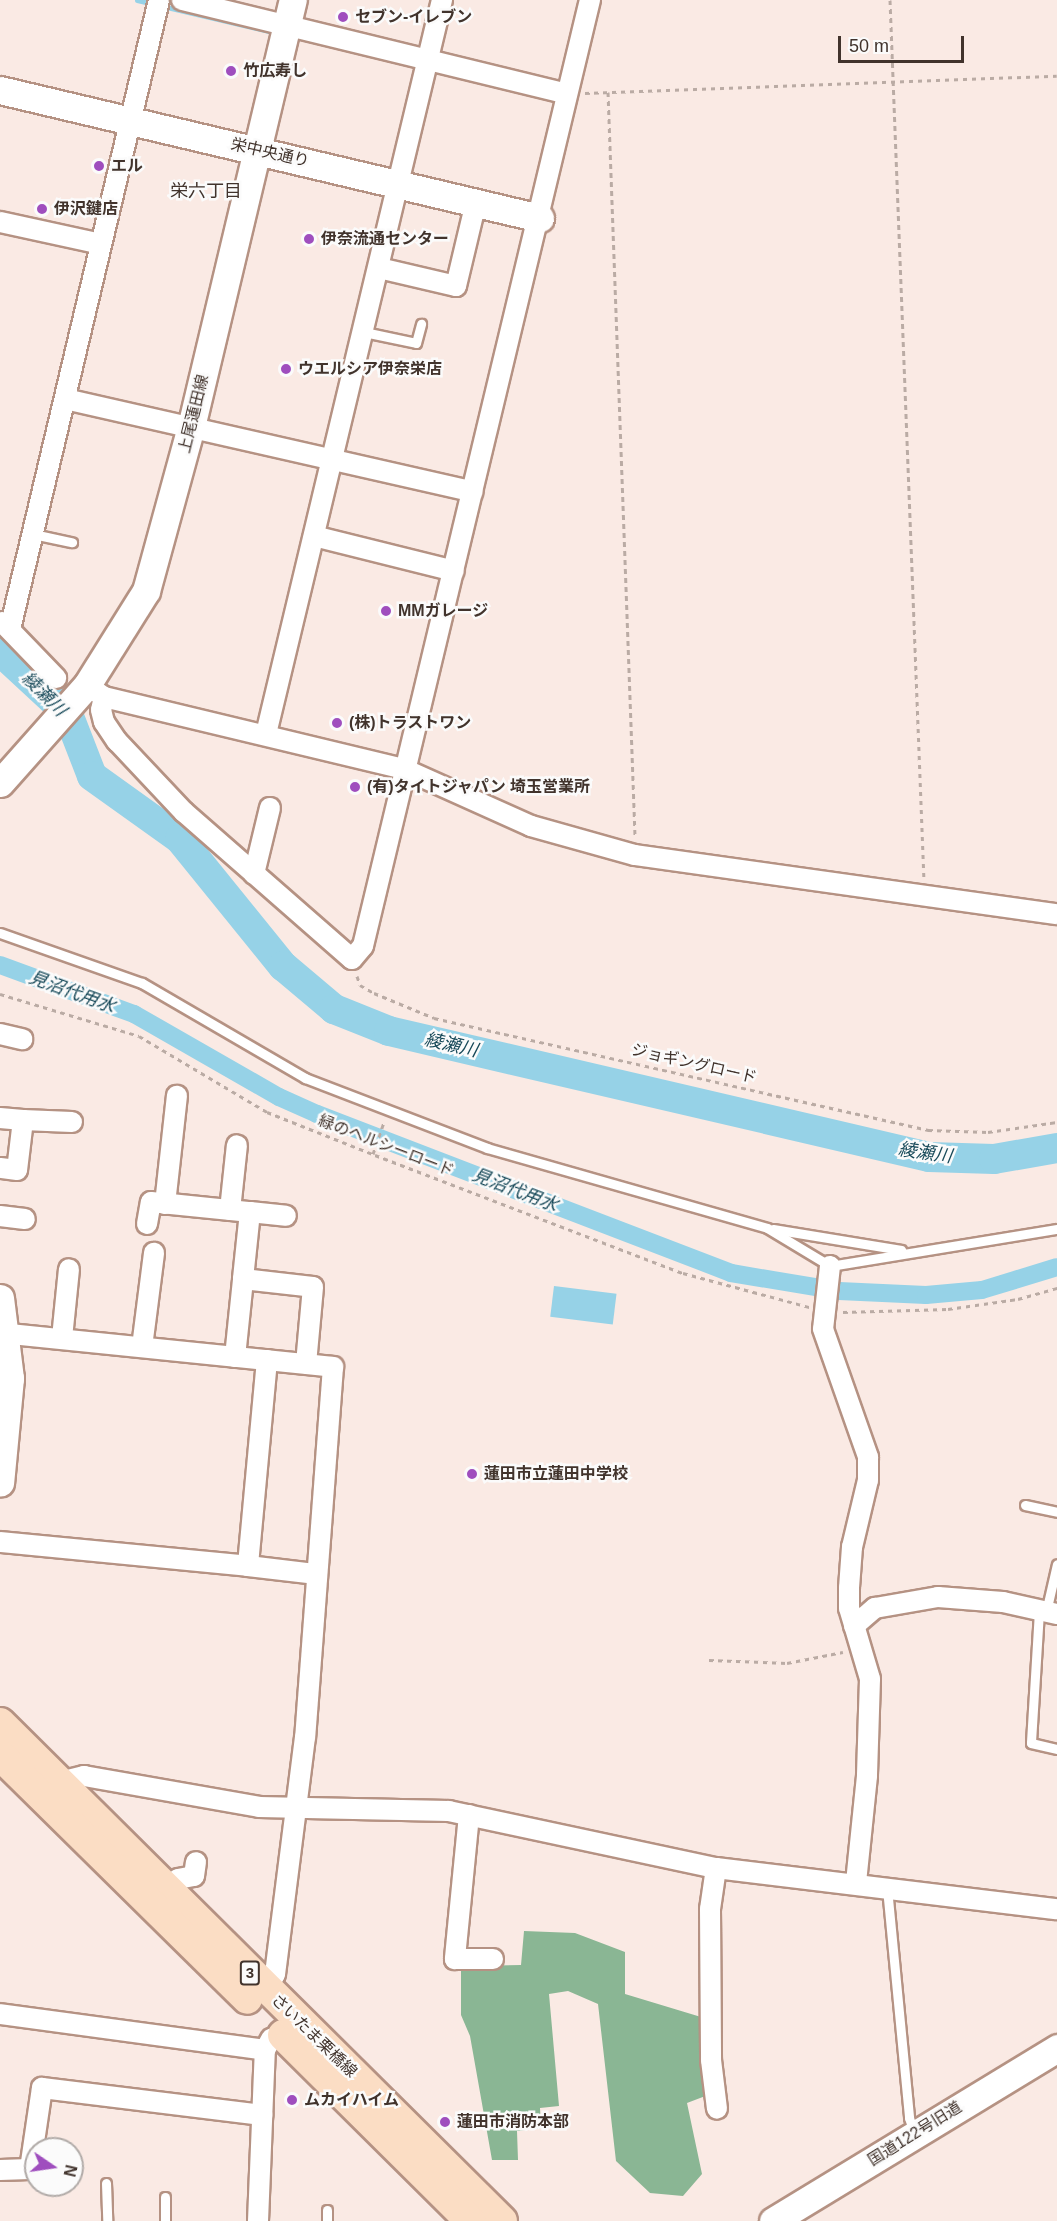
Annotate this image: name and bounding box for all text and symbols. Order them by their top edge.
place label: セブン-イレブン [355,7,472,27]
marker: セブン-イレブン [336,10,350,24]
scale bar [841,24,967,62]
text: 50 m [849,36,889,56]
place label: 竹広寿し [243,61,307,81]
marker: 竹広寿し [224,64,238,78]
street label: 栄中央通り [229,135,311,171]
place label: エル [111,156,143,176]
marker: エル [92,159,106,173]
district label: 栄六丁目 [170,180,242,202]
place label: 伊沢鍵店 [54,199,118,219]
marker: 伊沢鍵店 [35,202,49,216]
place label: 伊奈流通センター [321,229,449,249]
marker: 伊奈流通センター [302,232,316,246]
place label: ウエルシア伊奈栄店 [298,359,442,379]
marker: ウエルシア伊奈栄店 [279,362,293,376]
street label: 上尾蓮田線 [175,373,213,455]
place label: MMガレージ [398,601,489,621]
marker: MMガレージ [379,604,393,618]
water label: 綾瀬川 [17,667,71,721]
place label: (株)トラストワン [349,713,472,733]
marker: (株)トラストワン [330,716,344,730]
place label: (有)タイトジャパン 埼玉営業所 [367,777,590,797]
marker: (有)タイトジャパン 埼玉営業所 [348,780,362,794]
water label: 見沼代用水 [26,966,118,1018]
water label: 綾瀬川 [422,1028,480,1062]
street label: ジョギングロード [629,1040,759,1088]
street label: 緑のヘルシーロード [315,1111,457,1181]
water label: 綾瀬川 [897,1139,953,1167]
water label: 見沼代用水 [469,1164,561,1216]
place label: 蓮田市立蓮田中学校 [484,1464,628,1484]
marker: 蓮田市立蓮田中学校 [465,1467,479,1481]
road number: 3 [240,1961,260,1985]
street label: さいたま栗橋線 [267,1990,361,2082]
place label: ムカイハイム [304,2090,400,2110]
marker: ムカイハイム [285,2093,299,2107]
street label: 国道122号旧道 [865,2098,965,2170]
place label: 蓮田市消防本部 [457,2112,569,2132]
marker: 蓮田市消防本部 [438,2115,452,2129]
north arrow [24,2137,84,2197]
text: N [60,2163,80,2178]

